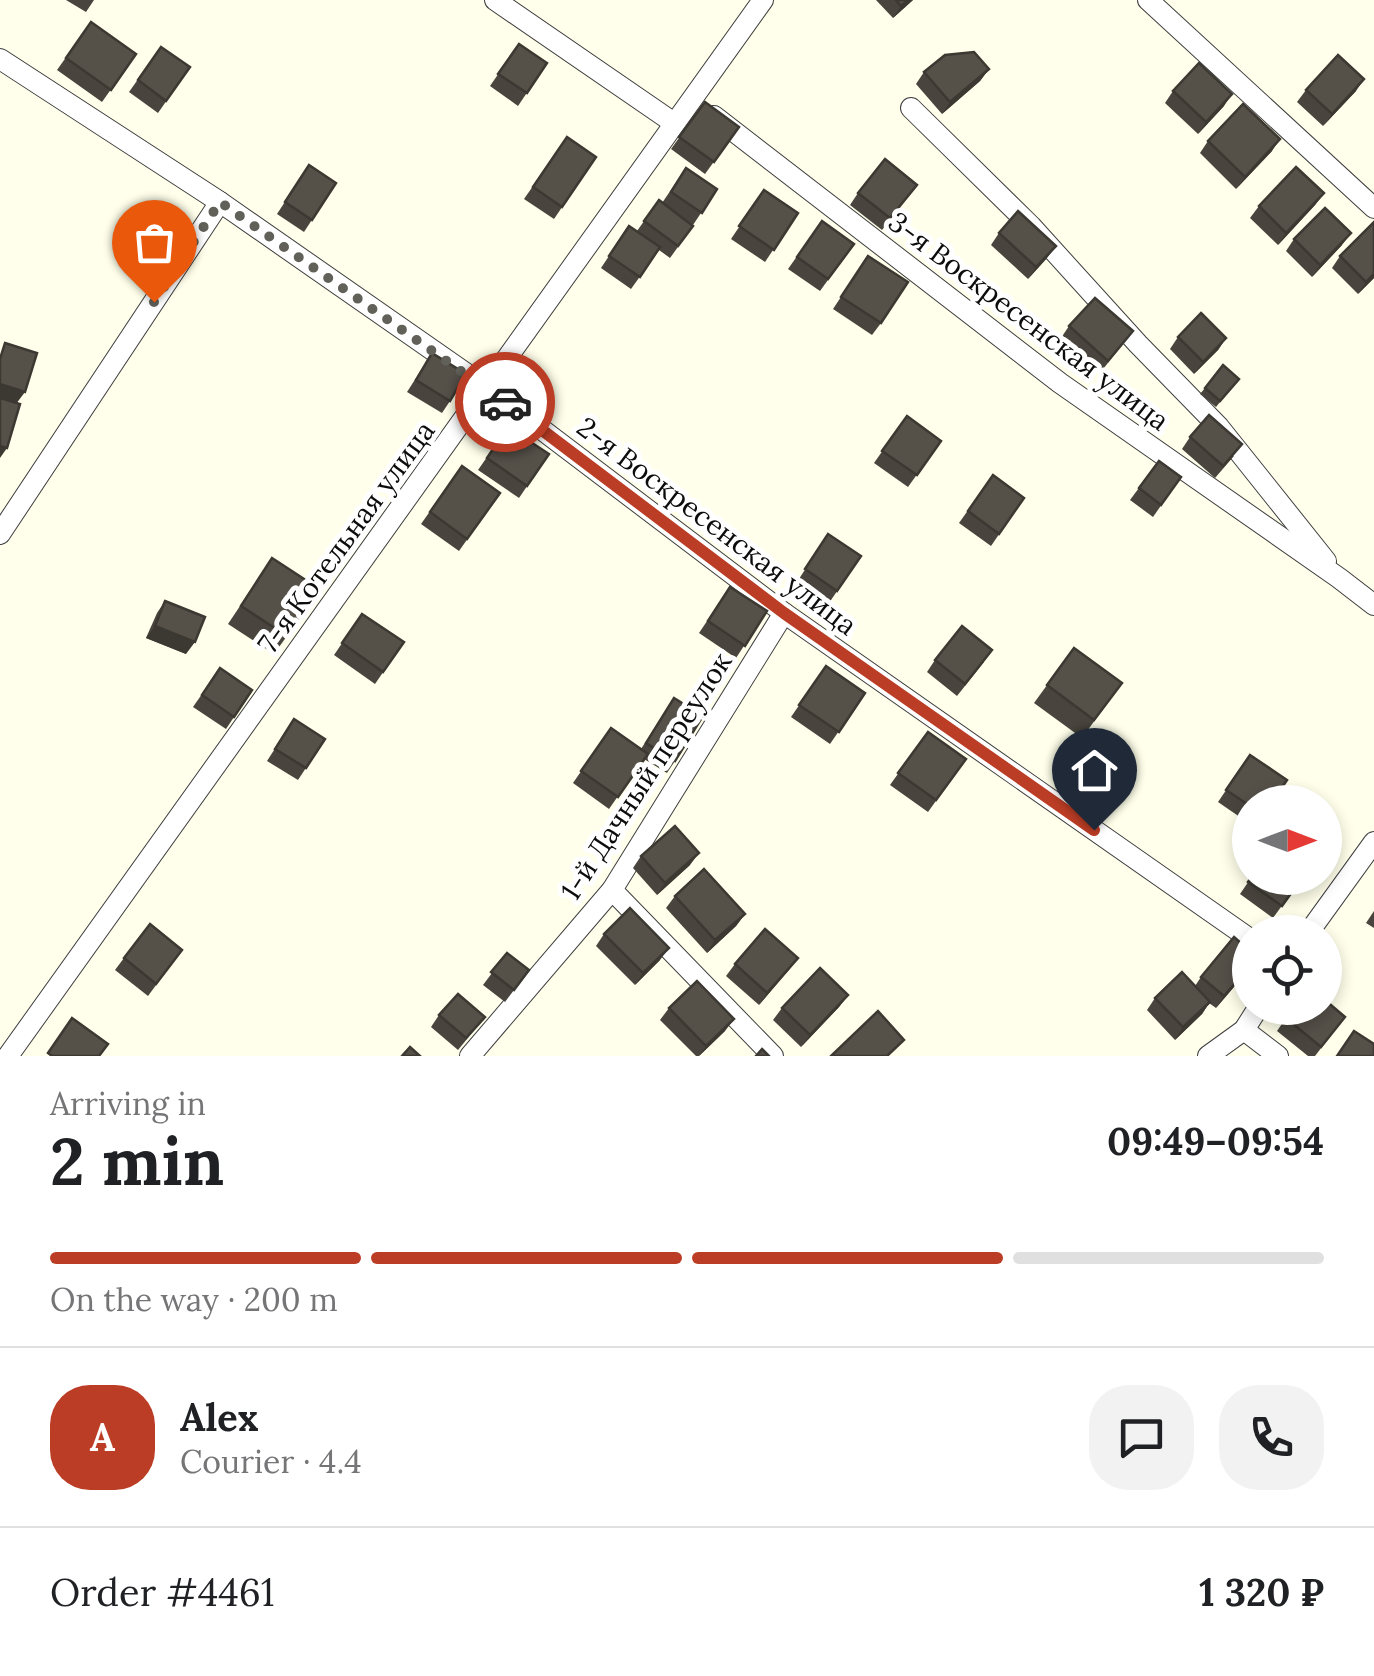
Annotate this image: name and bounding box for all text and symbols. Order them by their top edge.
pin [112,200,197,303]
street label: 3-я Воскресенская улица [882,204,1176,438]
icon: bag [127,215,182,270]
courier [455,352,555,452]
icon: car [478,375,533,430]
street label: 2-я Воскресенская улица [570,409,864,643]
street label: 7-я Котельная улица [250,414,442,660]
street label: 1-й Дачный переулок [552,645,740,907]
pin [1052,728,1137,831]
icon: home [1067,743,1122,798]
north arrow [1232,785,1342,895]
map controls [1232,785,1342,1025]
button: locate [1232,915,1342,1025]
text: Arriving in [50,1083,206,1124]
text: 09:49–09:54 [1107,1117,1324,1165]
text: 2 min [50,1120,224,1203]
text: On the way · 200 m [50,1279,338,1320]
button: chat [1089,1385,1194,1490]
button: phone [1219,1385,1324,1490]
text: Alex [180,1393,259,1441]
text: A [90,1413,115,1461]
text: Courier · 4.4 [180,1441,362,1482]
text: Order #4461 [50,1568,275,1616]
text: 1 320 ₽ [1199,1568,1324,1616]

